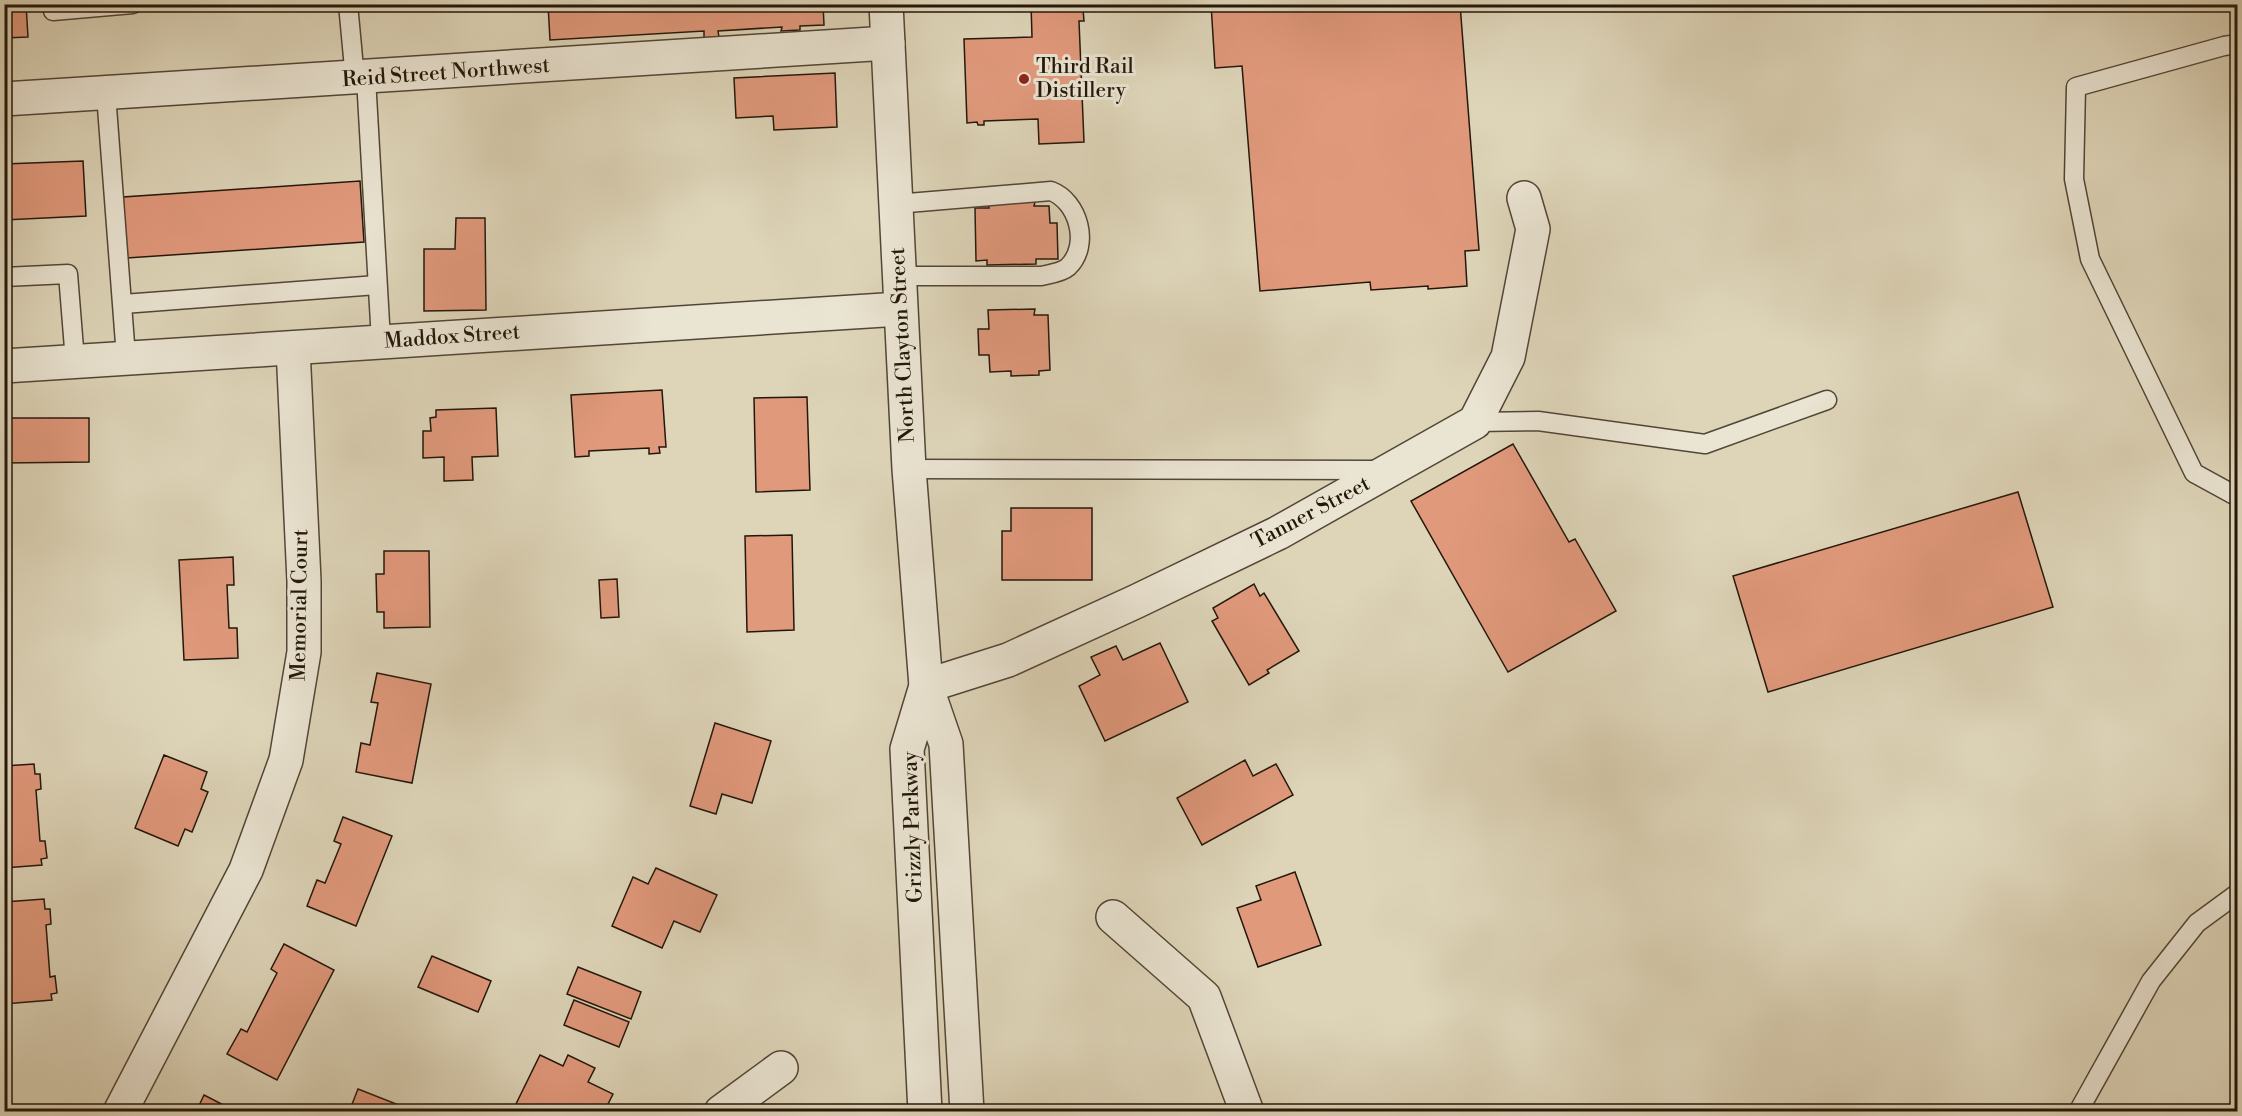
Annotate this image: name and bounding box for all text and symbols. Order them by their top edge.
street label: Reid Street Northwest [341,53,551,93]
place label: Third Rail Distillery [1036,54,1134,104]
marker: Third Rail Distillery [1017,72,1031,86]
street label: North Clayton Street [885,246,921,443]
street label: Maddox Street [383,319,522,355]
street label: Tanner Street [1247,471,1375,555]
street label: Memorial Court [286,528,314,681]
street label: Grizzly Parkway [897,750,929,903]

